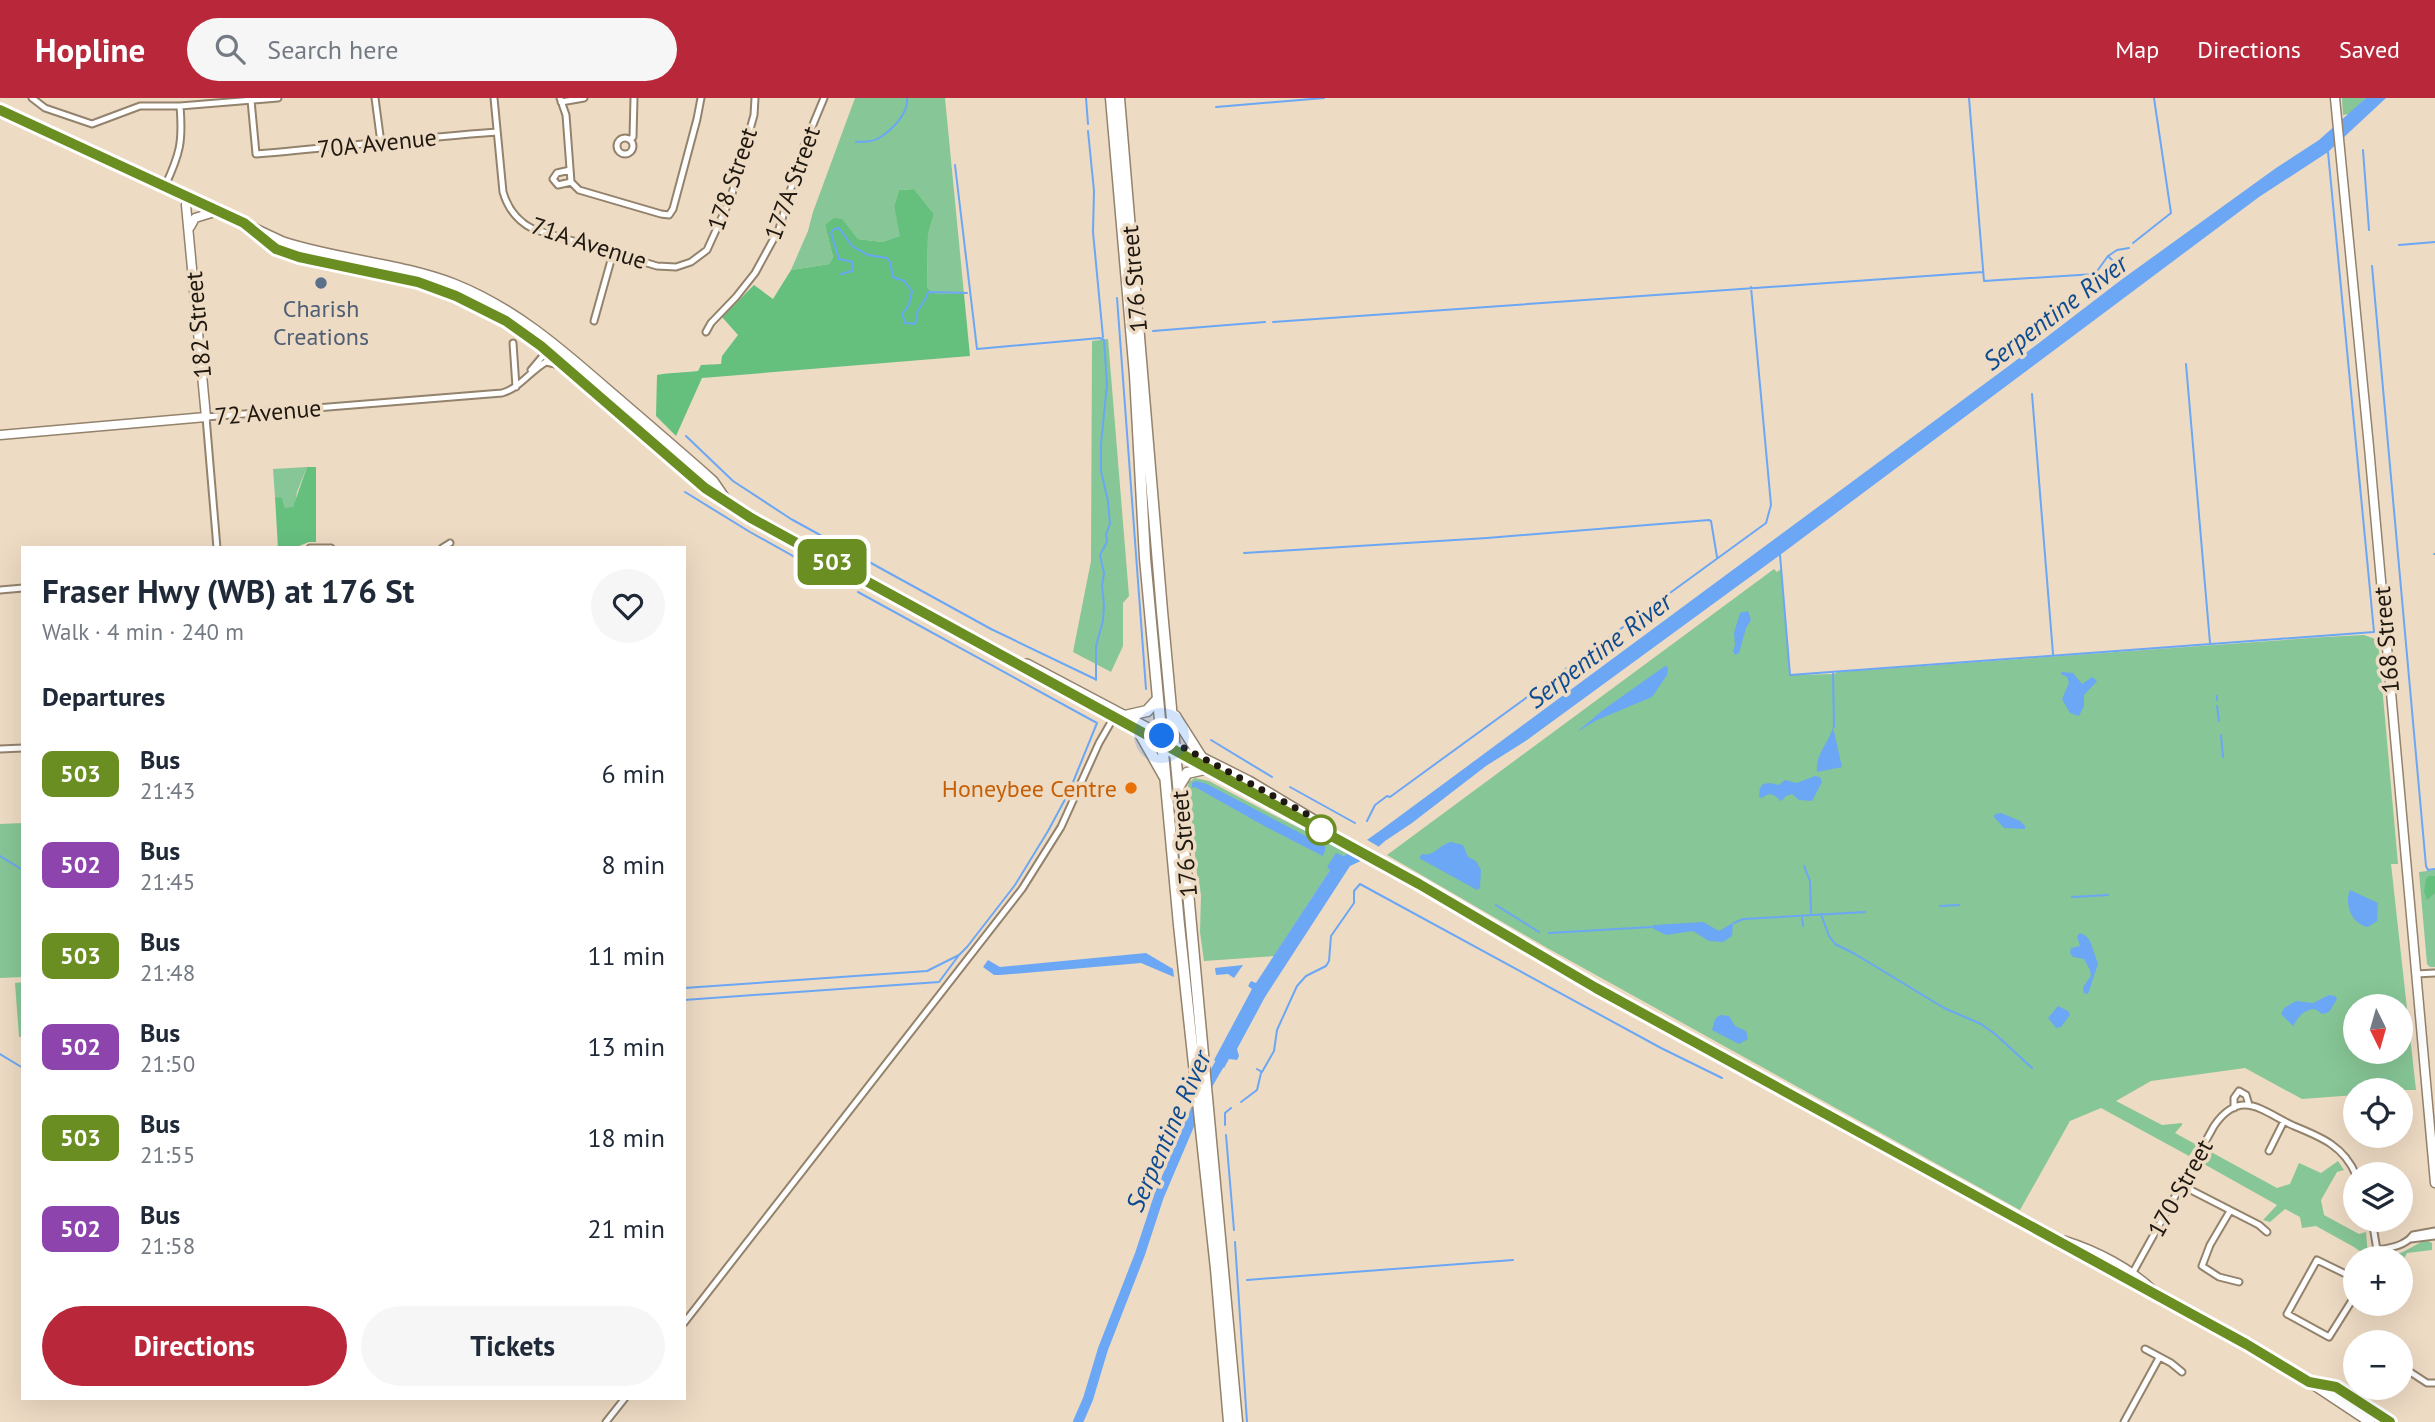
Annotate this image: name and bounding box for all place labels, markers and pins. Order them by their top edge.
marker: Charish Creations [313,275,329,291]
place label: Charish Creations [273,293,369,352]
place label: Honeybee Centre [942,773,1117,804]
marker: Honeybee Centre [1123,780,1139,796]
unlabelled marker [1306,815,1336,845]

